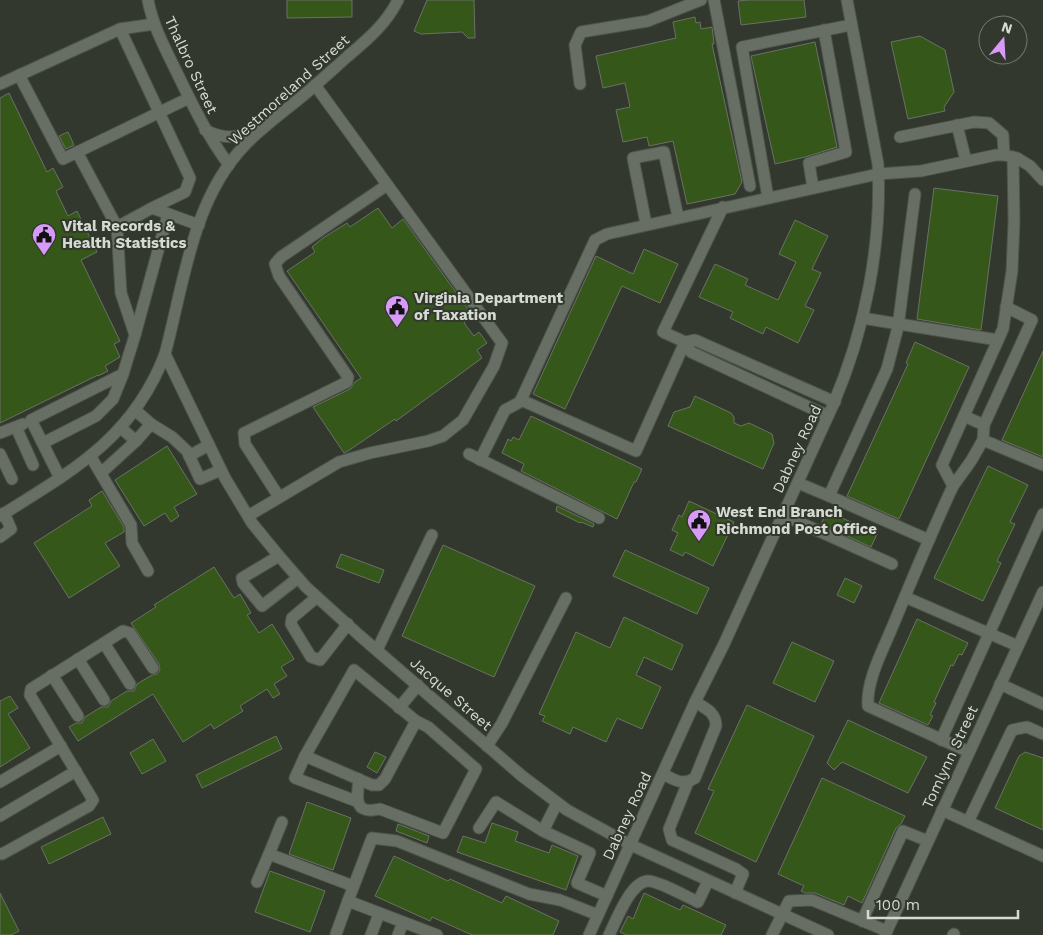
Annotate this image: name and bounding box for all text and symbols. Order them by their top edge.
street label: Thalbro Street [161,13,222,117]
north arrow [978,15,1028,65]
text: N [1000,18,1014,37]
street label: Westmoreland Street [225,30,354,149]
place label: Vital Records & Health Statistics [62,217,187,252]
public building icon: Vital Records & Health Statistics [31,222,57,256]
place label: Virginia Department of Taxation [414,289,564,324]
public building icon: Virginia Department of Taxation [384,294,410,328]
street label: Dabney Road [769,402,825,496]
place label: West End Branch Richmond Post Office [716,503,877,538]
public building icon: West End Branch Richmond Post Office [686,508,712,542]
street label: Jacque Street [406,654,496,735]
street label: Tomlynn Street [918,702,982,811]
street label: Dabney Road [599,769,655,863]
scale bar [868,888,1018,920]
text: 100 m [876,896,920,914]

